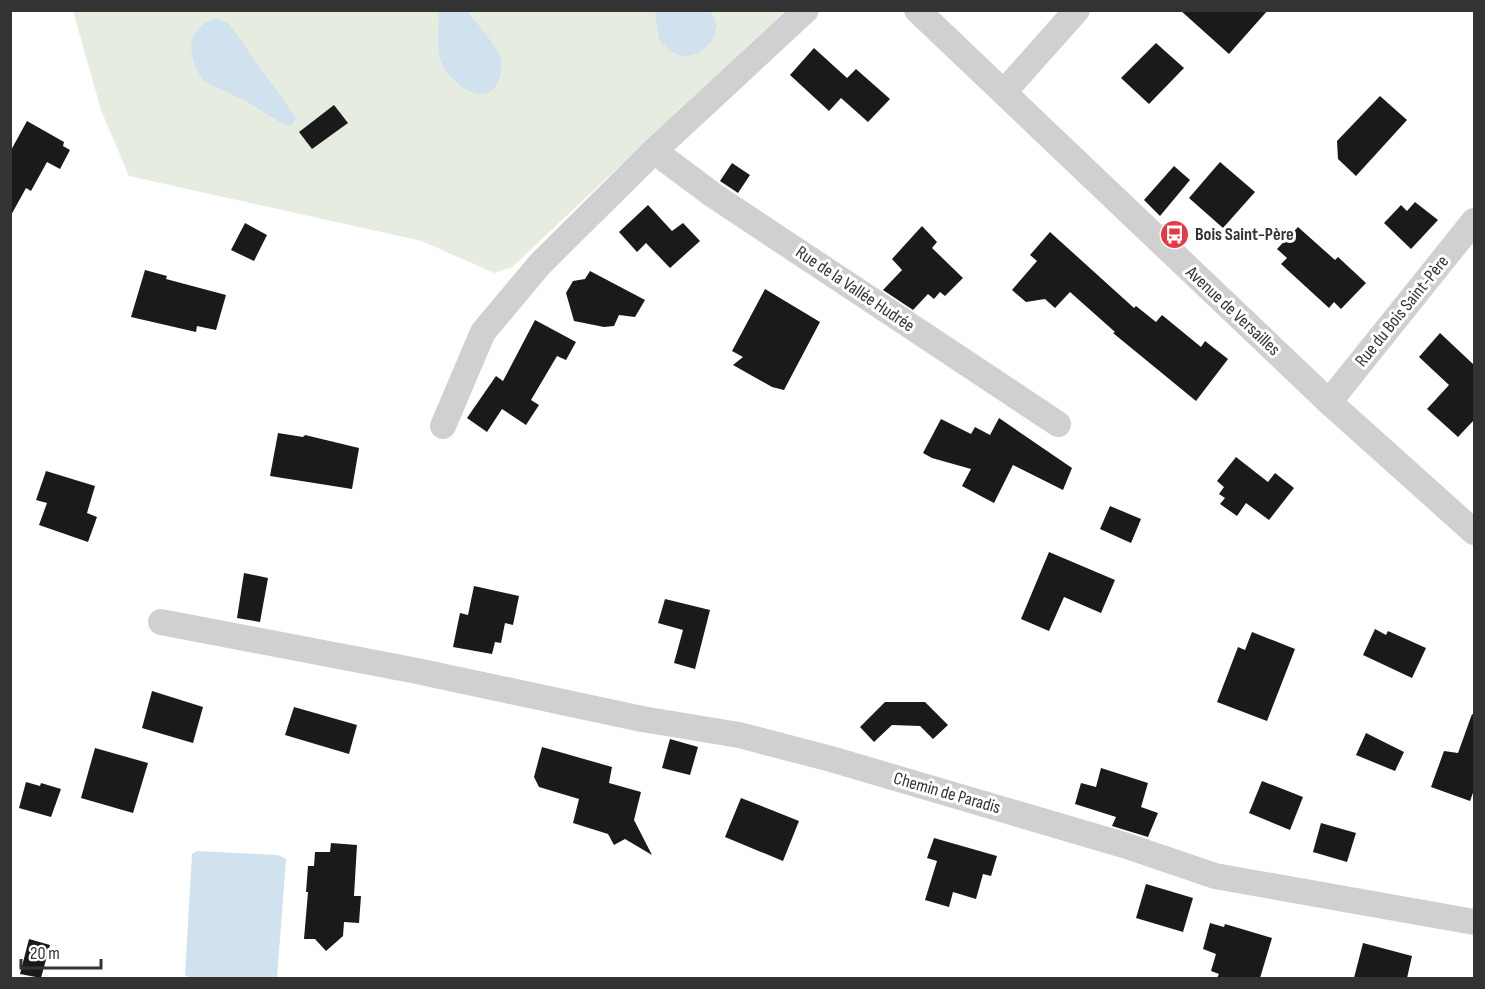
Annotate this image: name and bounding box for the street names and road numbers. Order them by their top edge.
street label: Rue de la Vallée Hudrée [792,242,918,336]
street label: Rue du Bois Saint-Père [1351,251,1453,371]
street label: Avenue de Versailles [1181,261,1284,360]
street label: Chemin de Paradis [891,768,1003,818]

